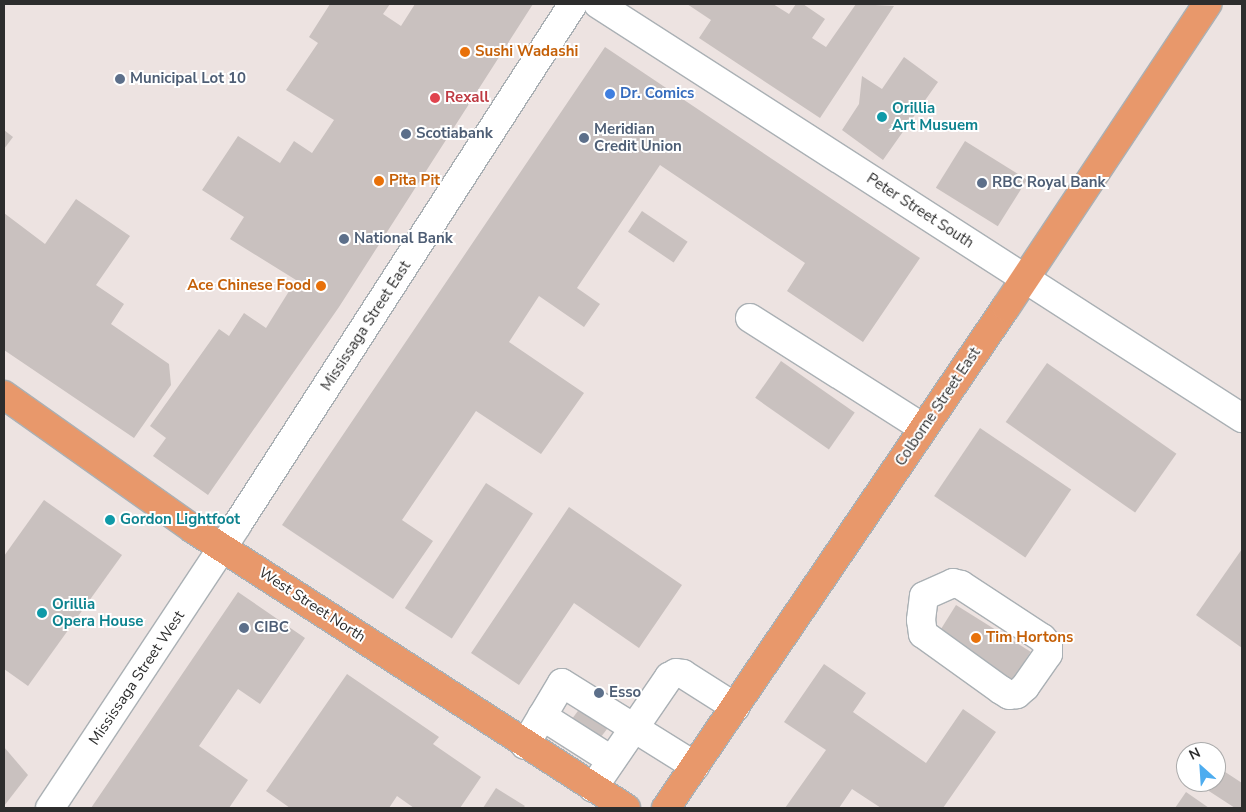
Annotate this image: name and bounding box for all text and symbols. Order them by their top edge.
place label: Sushi Wadashi [475,43,578,61]
marker: Sushi Wadashi [459,46,471,58]
place label: Municipal Lot 10 [130,70,246,88]
marker: Municipal Lot 10 [114,73,126,85]
place label: Dr. Comics [620,85,694,103]
marker: Dr. Comics [604,88,616,100]
place label: Rexall [445,89,489,107]
marker: Rexall [429,92,441,104]
place label: Orillia Art Musuem [892,99,978,134]
marker: Orillia Art Musuem [876,111,888,123]
place label: Meridian Credit Union [594,120,682,155]
place label: Scotiabank [416,125,493,143]
marker: Scotiabank [400,128,412,140]
marker: Meridian Credit Union [578,132,590,144]
street label: Peter Street South [863,170,977,252]
place label: Pita Pit [389,172,440,190]
place label: RBC Royal Bank [992,174,1106,192]
marker: Pita Pit [373,175,385,187]
marker: RBC Royal Bank [976,177,988,189]
place label: National Bank [354,230,453,248]
marker: National Bank [338,233,350,245]
street label: Mississaga Street East [317,258,415,394]
place label: Ace Chinese Food [187,277,311,295]
marker: Ace Chinese Food [315,280,327,292]
street label: Colborne Street East [892,344,984,470]
place label: Gordon Lightfoot [120,511,240,529]
marker: Gordon Lightfoot [104,514,116,526]
street label: West Street North [255,564,369,646]
place label: Orillia Opera House [52,595,143,630]
marker: Orillia Opera House [36,607,48,619]
street label: Mississaga Street West [85,607,189,749]
place label: CIBC [254,619,289,637]
marker: CIBC [238,622,250,634]
place label: Tim Hortons [986,629,1073,647]
marker: Tim Hortons [970,632,982,644]
place label: Esso [609,684,641,702]
marker: Esso [593,687,605,699]
north arrow [1176,742,1226,792]
text: N [1186,743,1204,765]

